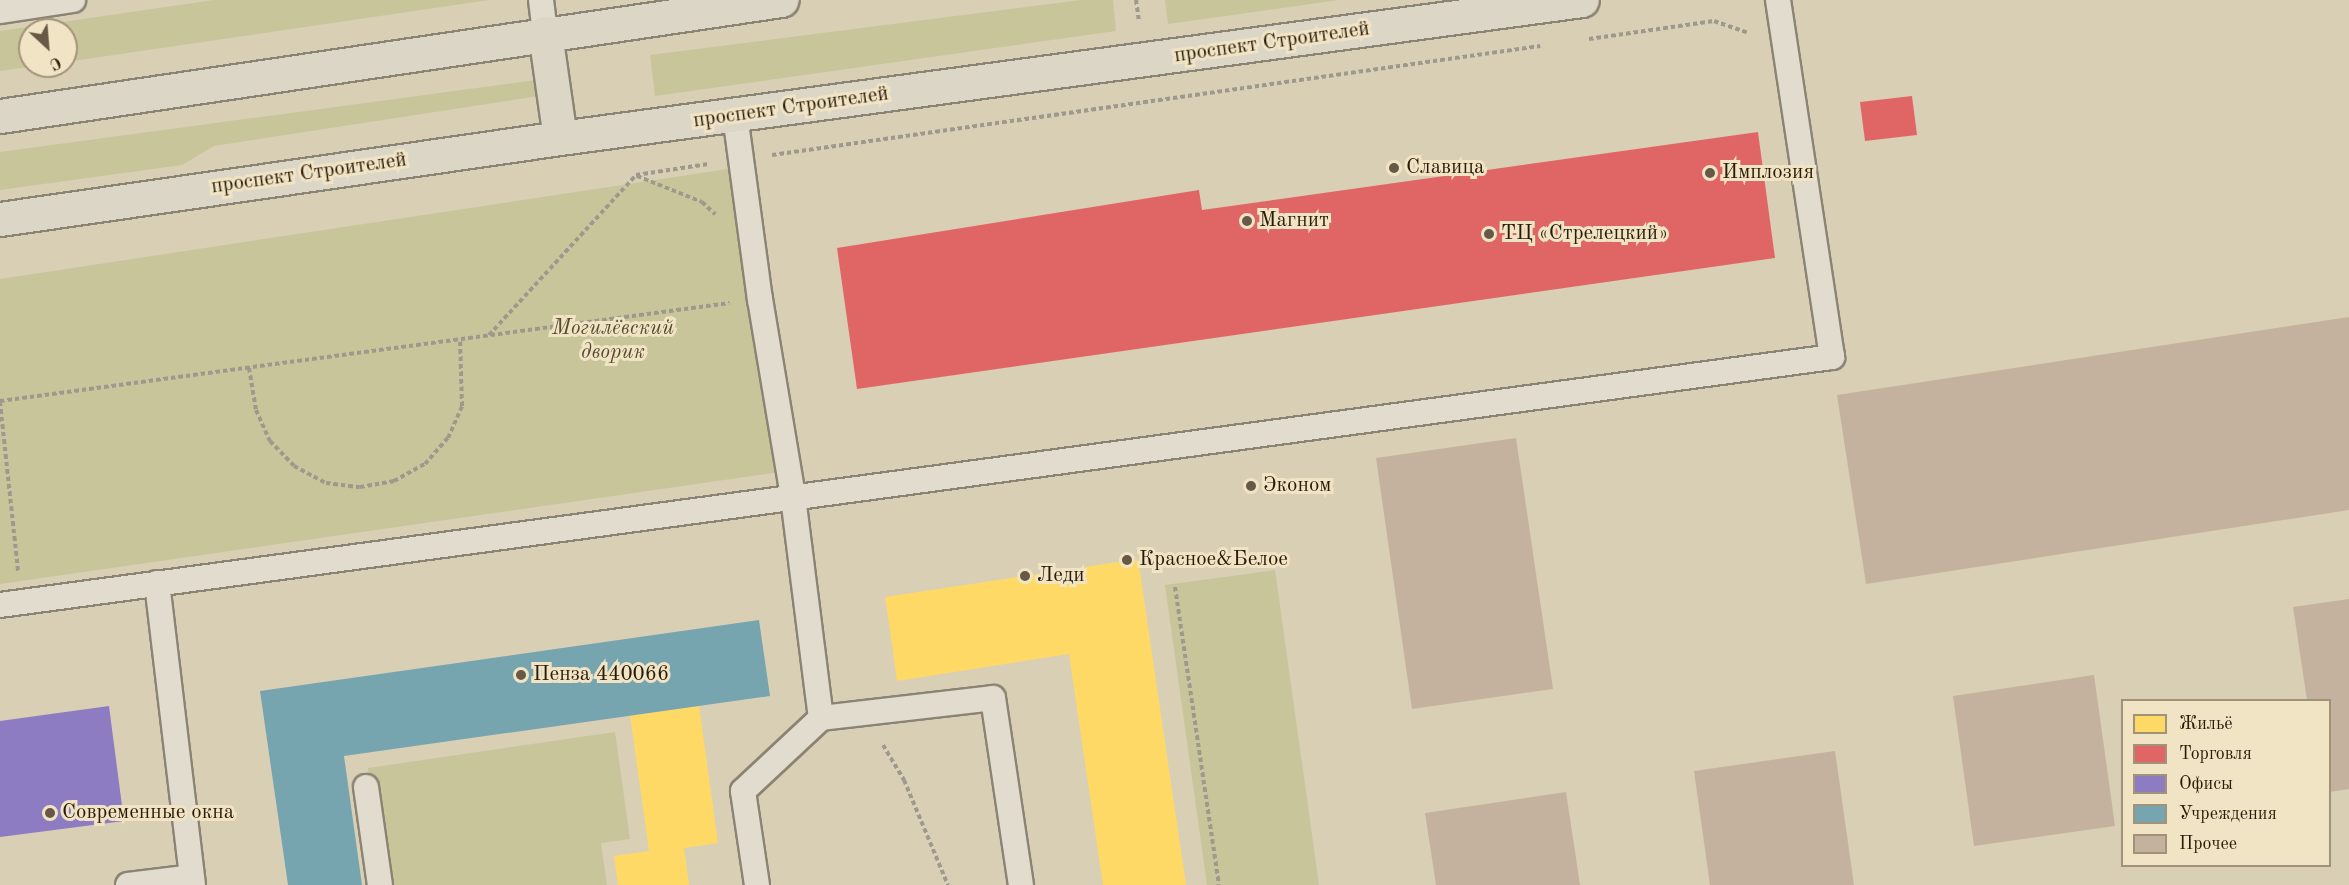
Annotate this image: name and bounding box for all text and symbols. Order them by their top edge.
street label: проспект Строителей [1173,17,1371,69]
north arrow [18,18,78,78]
text: С [47,53,63,72]
street label: проспект Строителей [692,82,890,134]
street label: проспект Строителей [210,148,408,200]
place label: Славица [1406,155,1484,181]
place label: Имплозия [1722,160,1814,186]
marker: Славица [1387,161,1401,175]
marker: Имплозия [1703,166,1717,180]
place label: Магнит [1259,208,1329,234]
marker: Магнит [1240,214,1254,228]
place label: ТЦ «Стрелецкий» [1501,221,1668,247]
marker: ТЦ «Стрелецкий» [1482,227,1496,241]
park label: Могилёвский дворик [552,316,674,366]
place label: Эконом [1263,473,1331,499]
marker: Эконом [1244,479,1258,493]
place label: Красное&Белое [1139,547,1288,573]
marker: Красное&Белое [1120,553,1134,567]
place label: Леди [1037,563,1085,589]
marker: Леди [1018,569,1032,583]
place label: Пенза 440066 [533,662,669,688]
marker: Пенза 440066 [514,668,528,682]
legend [2121,699,2331,867]
text: Жильё [2179,715,2233,733]
text: Торговля [2179,745,2252,763]
text: Офисы [2179,775,2233,793]
place label: Современные окна [62,800,234,826]
text: Учреждения [2179,805,2277,823]
marker: Современные окна [43,806,57,820]
text: Прочее [2179,835,2237,853]

